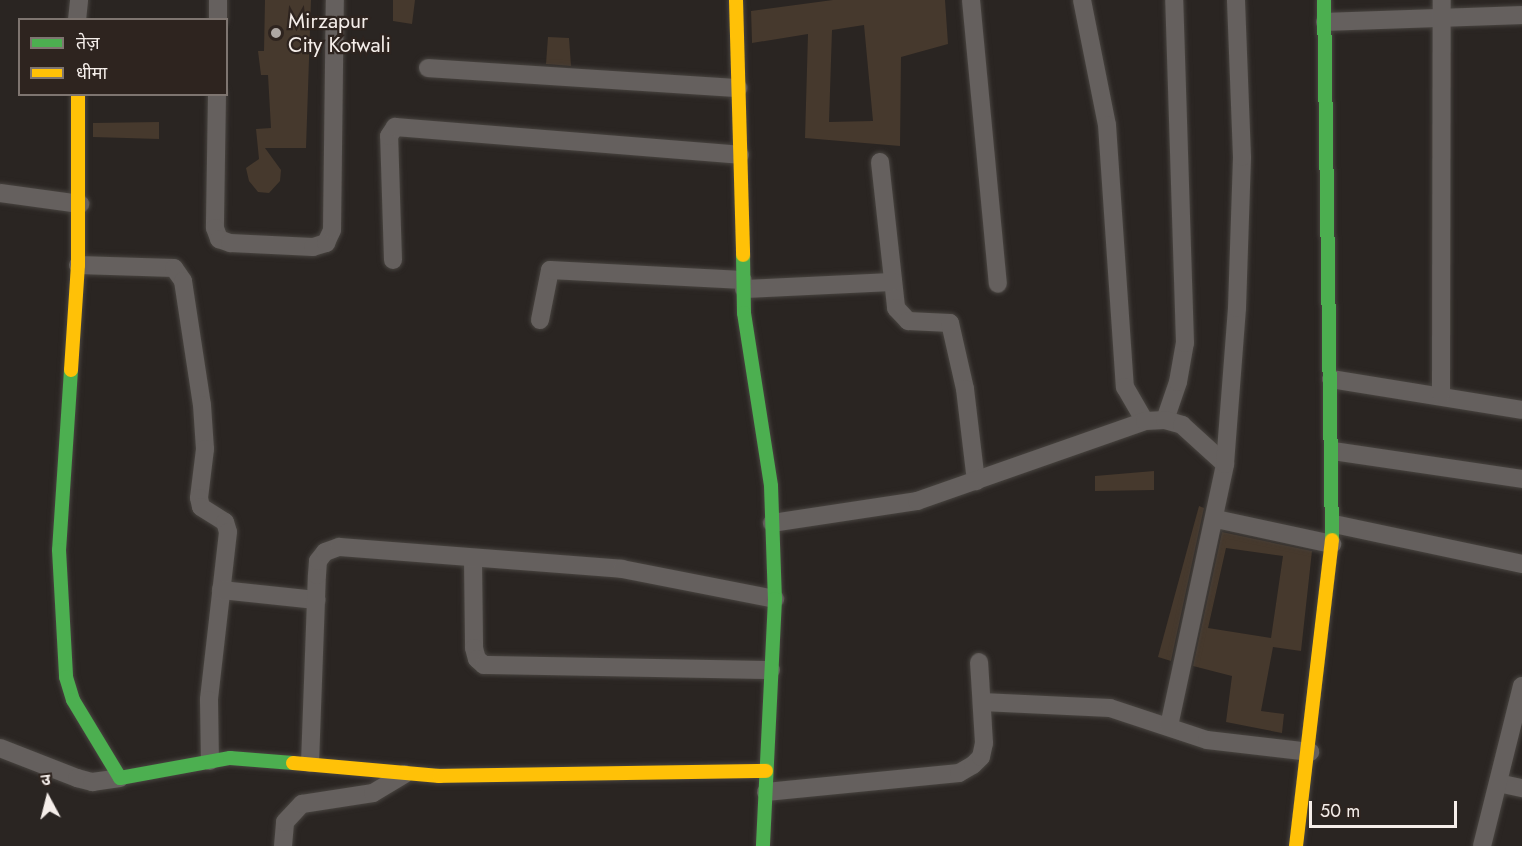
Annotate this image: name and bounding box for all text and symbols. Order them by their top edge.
place label: Mirzapur City Kotwali [288,8,391,58]
legend [18,18,228,96]
marker: Mirzapur City Kotwali [269,26,283,40]
text: तेज़ [76,30,100,56]
text: धीमा [76,60,107,86]
north arrow [18,768,78,828]
text: उ [40,768,52,792]
scale bar [1312,789,1460,827]
text: 50 m [1320,798,1360,824]

